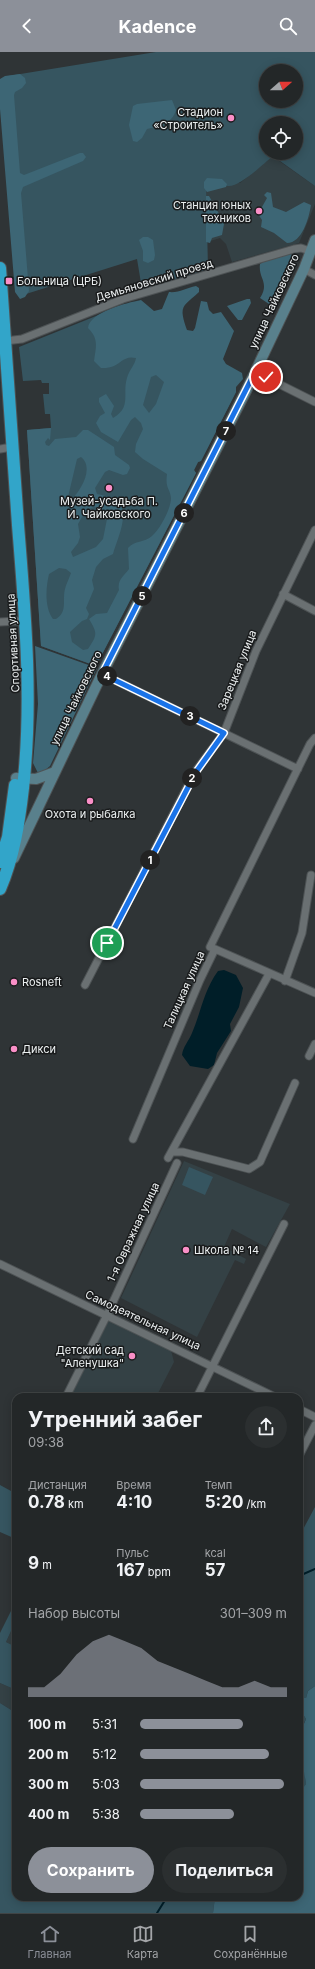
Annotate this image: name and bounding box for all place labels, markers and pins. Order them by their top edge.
place label: Стадион «Строитель» [153,105,223,132]
marker: Стадион «Строитель» [226,113,236,123]
place label: Станция юных техников [173,198,251,225]
marker: Станция юных техников [254,206,264,216]
place label: Больница (ЦРБ) [17,274,102,288]
marker: Больница (ЦРБ) [4,276,14,286]
pin [249,360,283,394]
pin: 7 [216,421,236,441]
marker: Музей-усадьба П. И. Чайковского [104,483,114,493]
place label: Музей-усадьба П. И. Чайковского [60,494,158,521]
pin: 6 [174,503,194,523]
pin: 5 [132,586,152,606]
pin: 4 [97,666,117,686]
pin: 3 [180,706,200,726]
pin: 2 [182,768,202,788]
marker: Охота и рыбалка [85,796,95,806]
place label: Охота и рыбалка [45,807,135,821]
pin: 1 [140,850,160,870]
pin [90,926,124,960]
place label: Rosneft [22,975,62,989]
marker: Rosneft [9,977,19,987]
place label: Дикси [22,1042,56,1056]
marker: Дикси [9,1044,19,1054]
place label: Школа № 14 [194,1243,259,1257]
marker: Школа № 14 [181,1245,191,1255]
place label: Детский сад "Аленушка" [56,1343,124,1370]
marker: Детский сад "Аленушка" [127,1351,137,1361]

